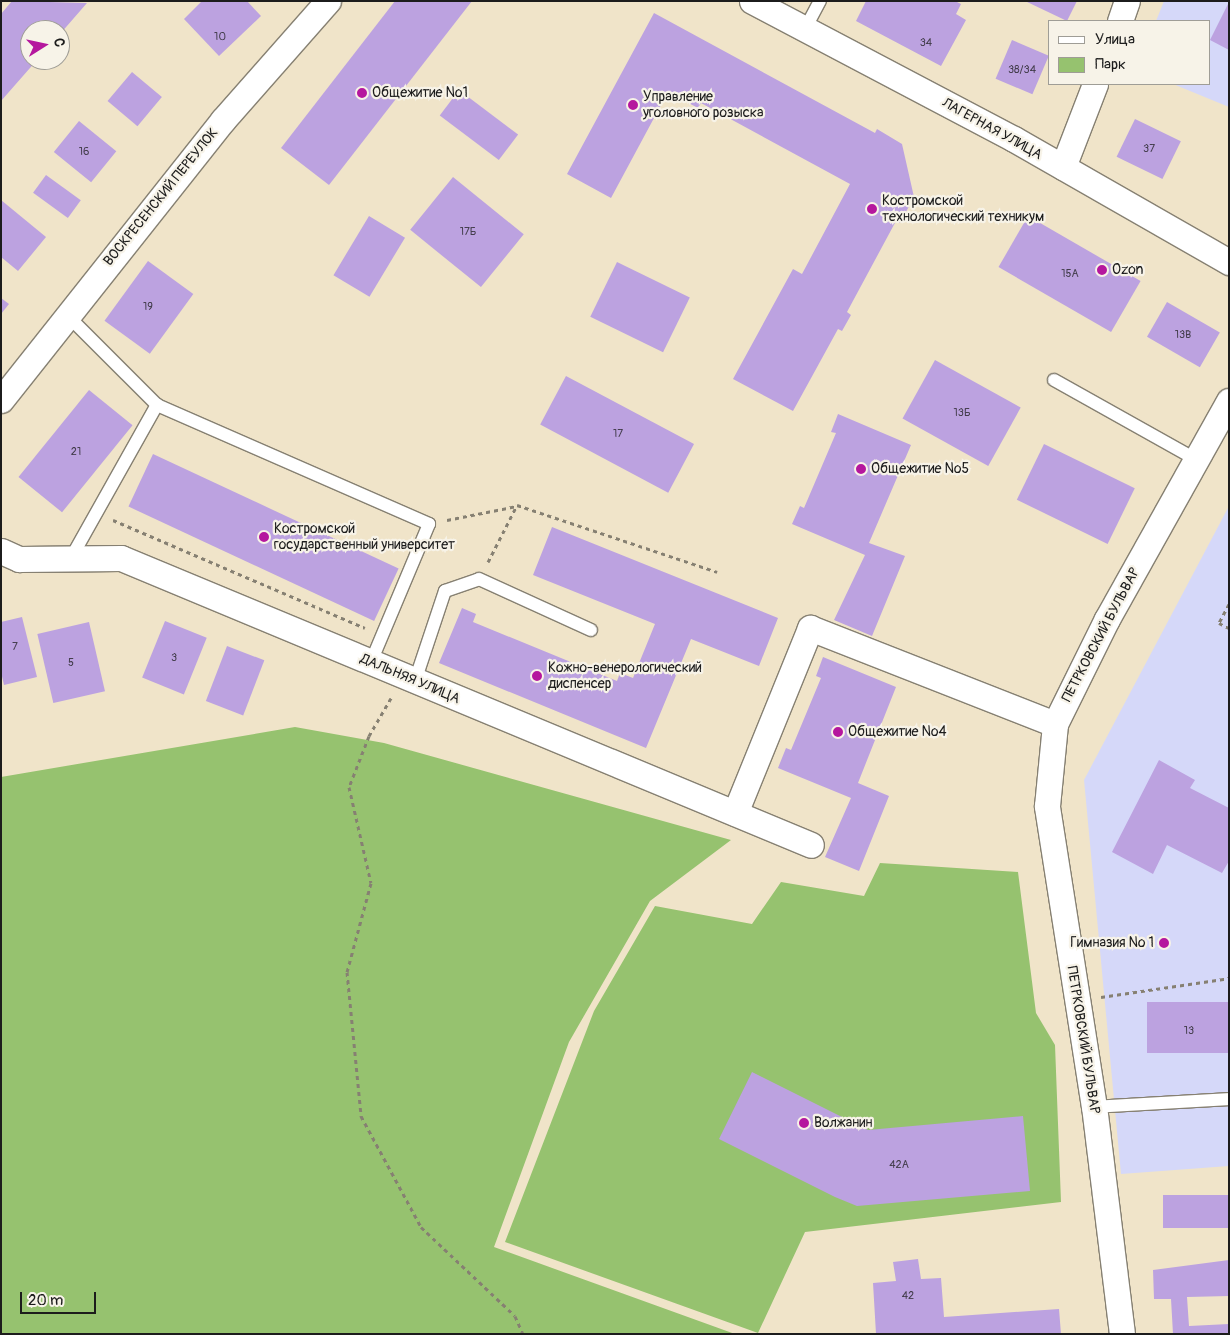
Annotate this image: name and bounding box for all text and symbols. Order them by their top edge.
north arrow [20,20,70,70]
legend [1048,20,1210,85]
house number: 10 [214,30,226,44]
text: Улица [1095,30,1135,49]
house number: 34 [920,36,932,50]
text: С [50,37,68,48]
text: Парк [1095,55,1126,74]
house number: 38/34 [1008,63,1036,77]
place label: Общежитие №1 [372,85,468,101]
marker: Общежитие №1 [356,87,368,99]
place label: Управление уголовного розыска [643,89,764,121]
street label: ЛАГЕРНАЯ УЛИЦА [939,95,1045,163]
marker: Управление уголовного розыска [627,99,639,111]
street label: ВОСКРЕСЕНСКИЙ ПЕРЕУЛОК [100,125,222,269]
house number: 37 [1143,142,1155,156]
house number: 16 [79,145,89,159]
place label: Костромской технологический техникум [882,193,1044,226]
marker: Костромской технологический техникум [866,203,878,215]
house number: 17Б [460,225,476,239]
place label: Ozon [1112,262,1143,278]
marker: Ozon [1096,264,1108,276]
house number: 15А [1061,267,1079,281]
house number: 19 [143,300,153,314]
house number: 13В [1175,328,1191,342]
house number: 13Б [953,406,971,420]
house number: 17 [613,427,623,441]
house number: 21 [71,445,81,459]
place label: Общежитие №5 [871,461,969,477]
marker: Общежитие №5 [855,463,867,475]
place label: Костромской государственный университет [274,521,455,554]
marker: Костромской государственный университет [258,531,270,543]
street label: ПЕТРКОВСКИЙ БУЛЬВАР [1059,565,1143,705]
house number: 7 [12,640,18,654]
street label: ДАЛЬНЯЯ УЛИЦА [358,650,462,708]
house number: 3 [171,651,177,665]
house number: 5 [68,656,74,670]
place label: Кожно-венерологический диспенсер [548,660,702,692]
marker: Кожно-венерологический диспенсер [530,669,544,683]
place label: Общежитие №4 [848,724,947,740]
marker: Общежитие №4 [832,726,844,738]
place label: Гимназия № 1 [1070,935,1154,951]
marker: Гимназия № 1 [1158,937,1170,949]
street label: ПЕТРКОВСКИЙ БУЛЬВАР [1063,965,1103,1115]
house number: 13 [1184,1024,1194,1038]
place label: Волжанин [814,1115,872,1131]
marker: Волжанин [798,1117,810,1129]
house number: 42А [889,1158,909,1172]
scale bar [22,1282,99,1314]
house number: 42 [902,1289,914,1303]
text: 20 m [28,1291,63,1310]

